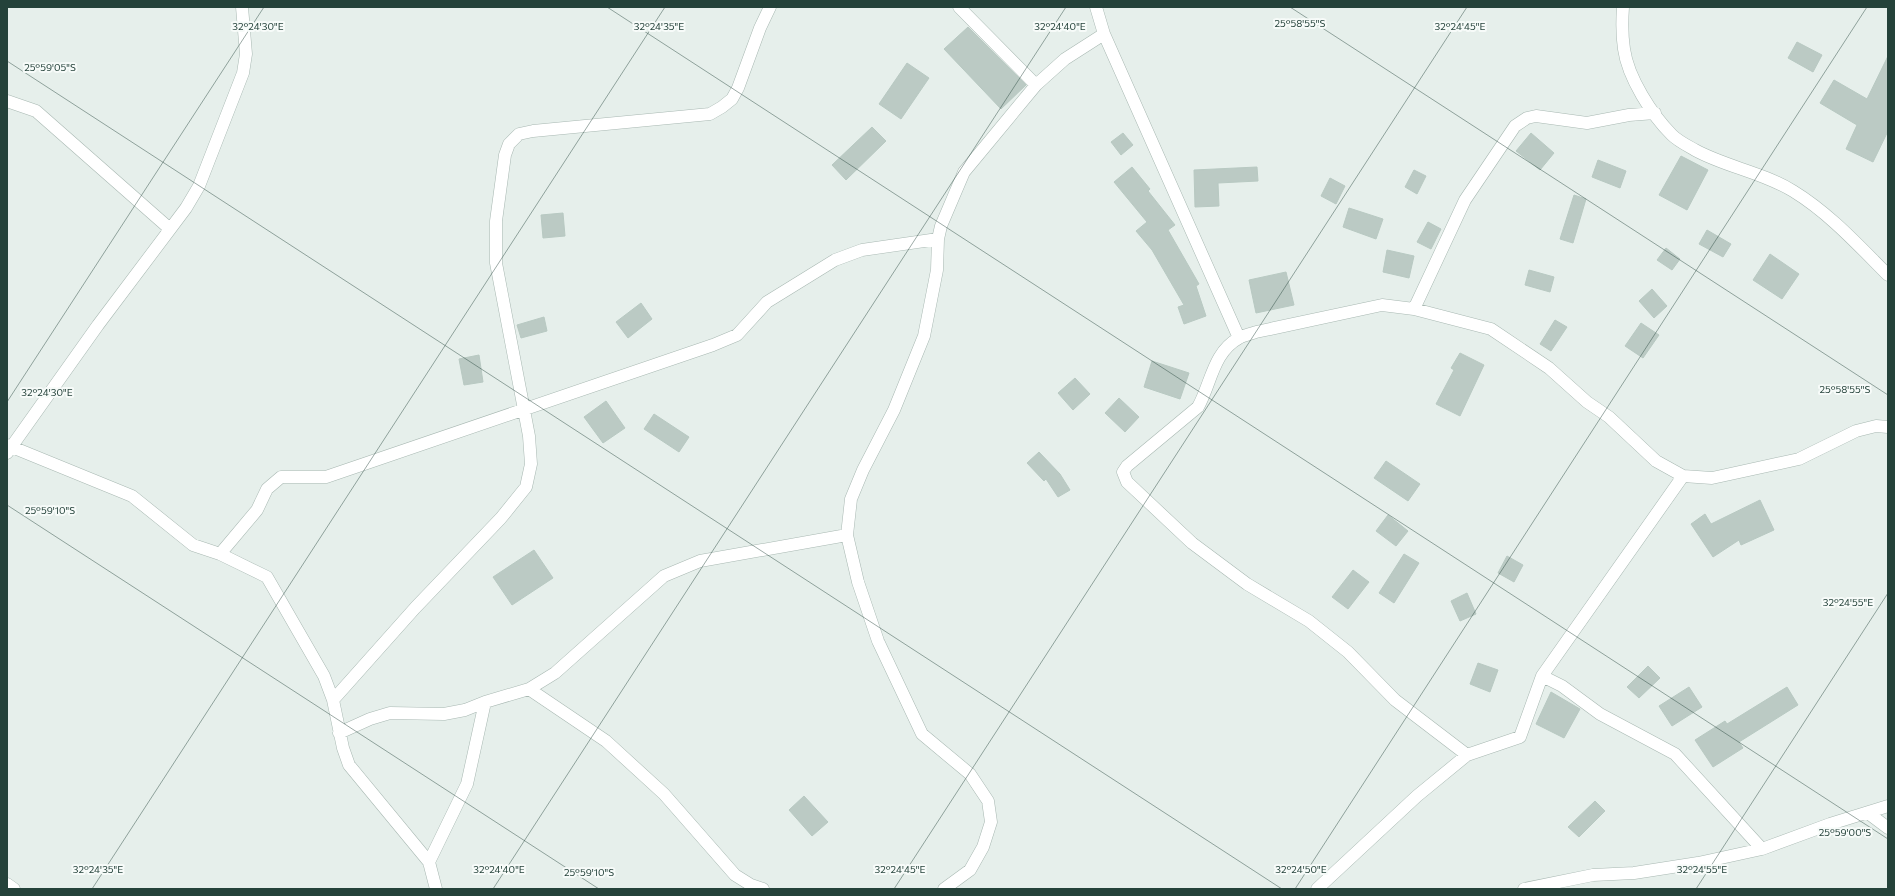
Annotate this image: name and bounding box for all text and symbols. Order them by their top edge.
text: 25°58'55"S [1275,17,1326,29]
text: 32°24'30"E [232,20,284,32]
text: 32°24'35"E [634,20,684,32]
text: 32°24'40"E [1034,20,1086,32]
text: 32°24'45"E [1435,20,1485,32]
text: 25°59'05"S [24,61,76,73]
text: 25°58'55"S [1820,383,1871,395]
text: 32°24'30"E [21,386,73,398]
text: 25°59'10"S [25,504,75,516]
text: 32°24'55"E [1823,596,1873,608]
text: 25°59'00"S [1819,826,1871,838]
text: 32°24'35"E [73,863,123,875]
text: 32°24'40"E [473,863,525,875]
text: 32°24'45"E [875,863,925,875]
text: 32°24'50"E [1275,863,1327,875]
text: 32°24'55"E [1677,863,1727,875]
text: 25°59'10"S [564,866,614,878]

